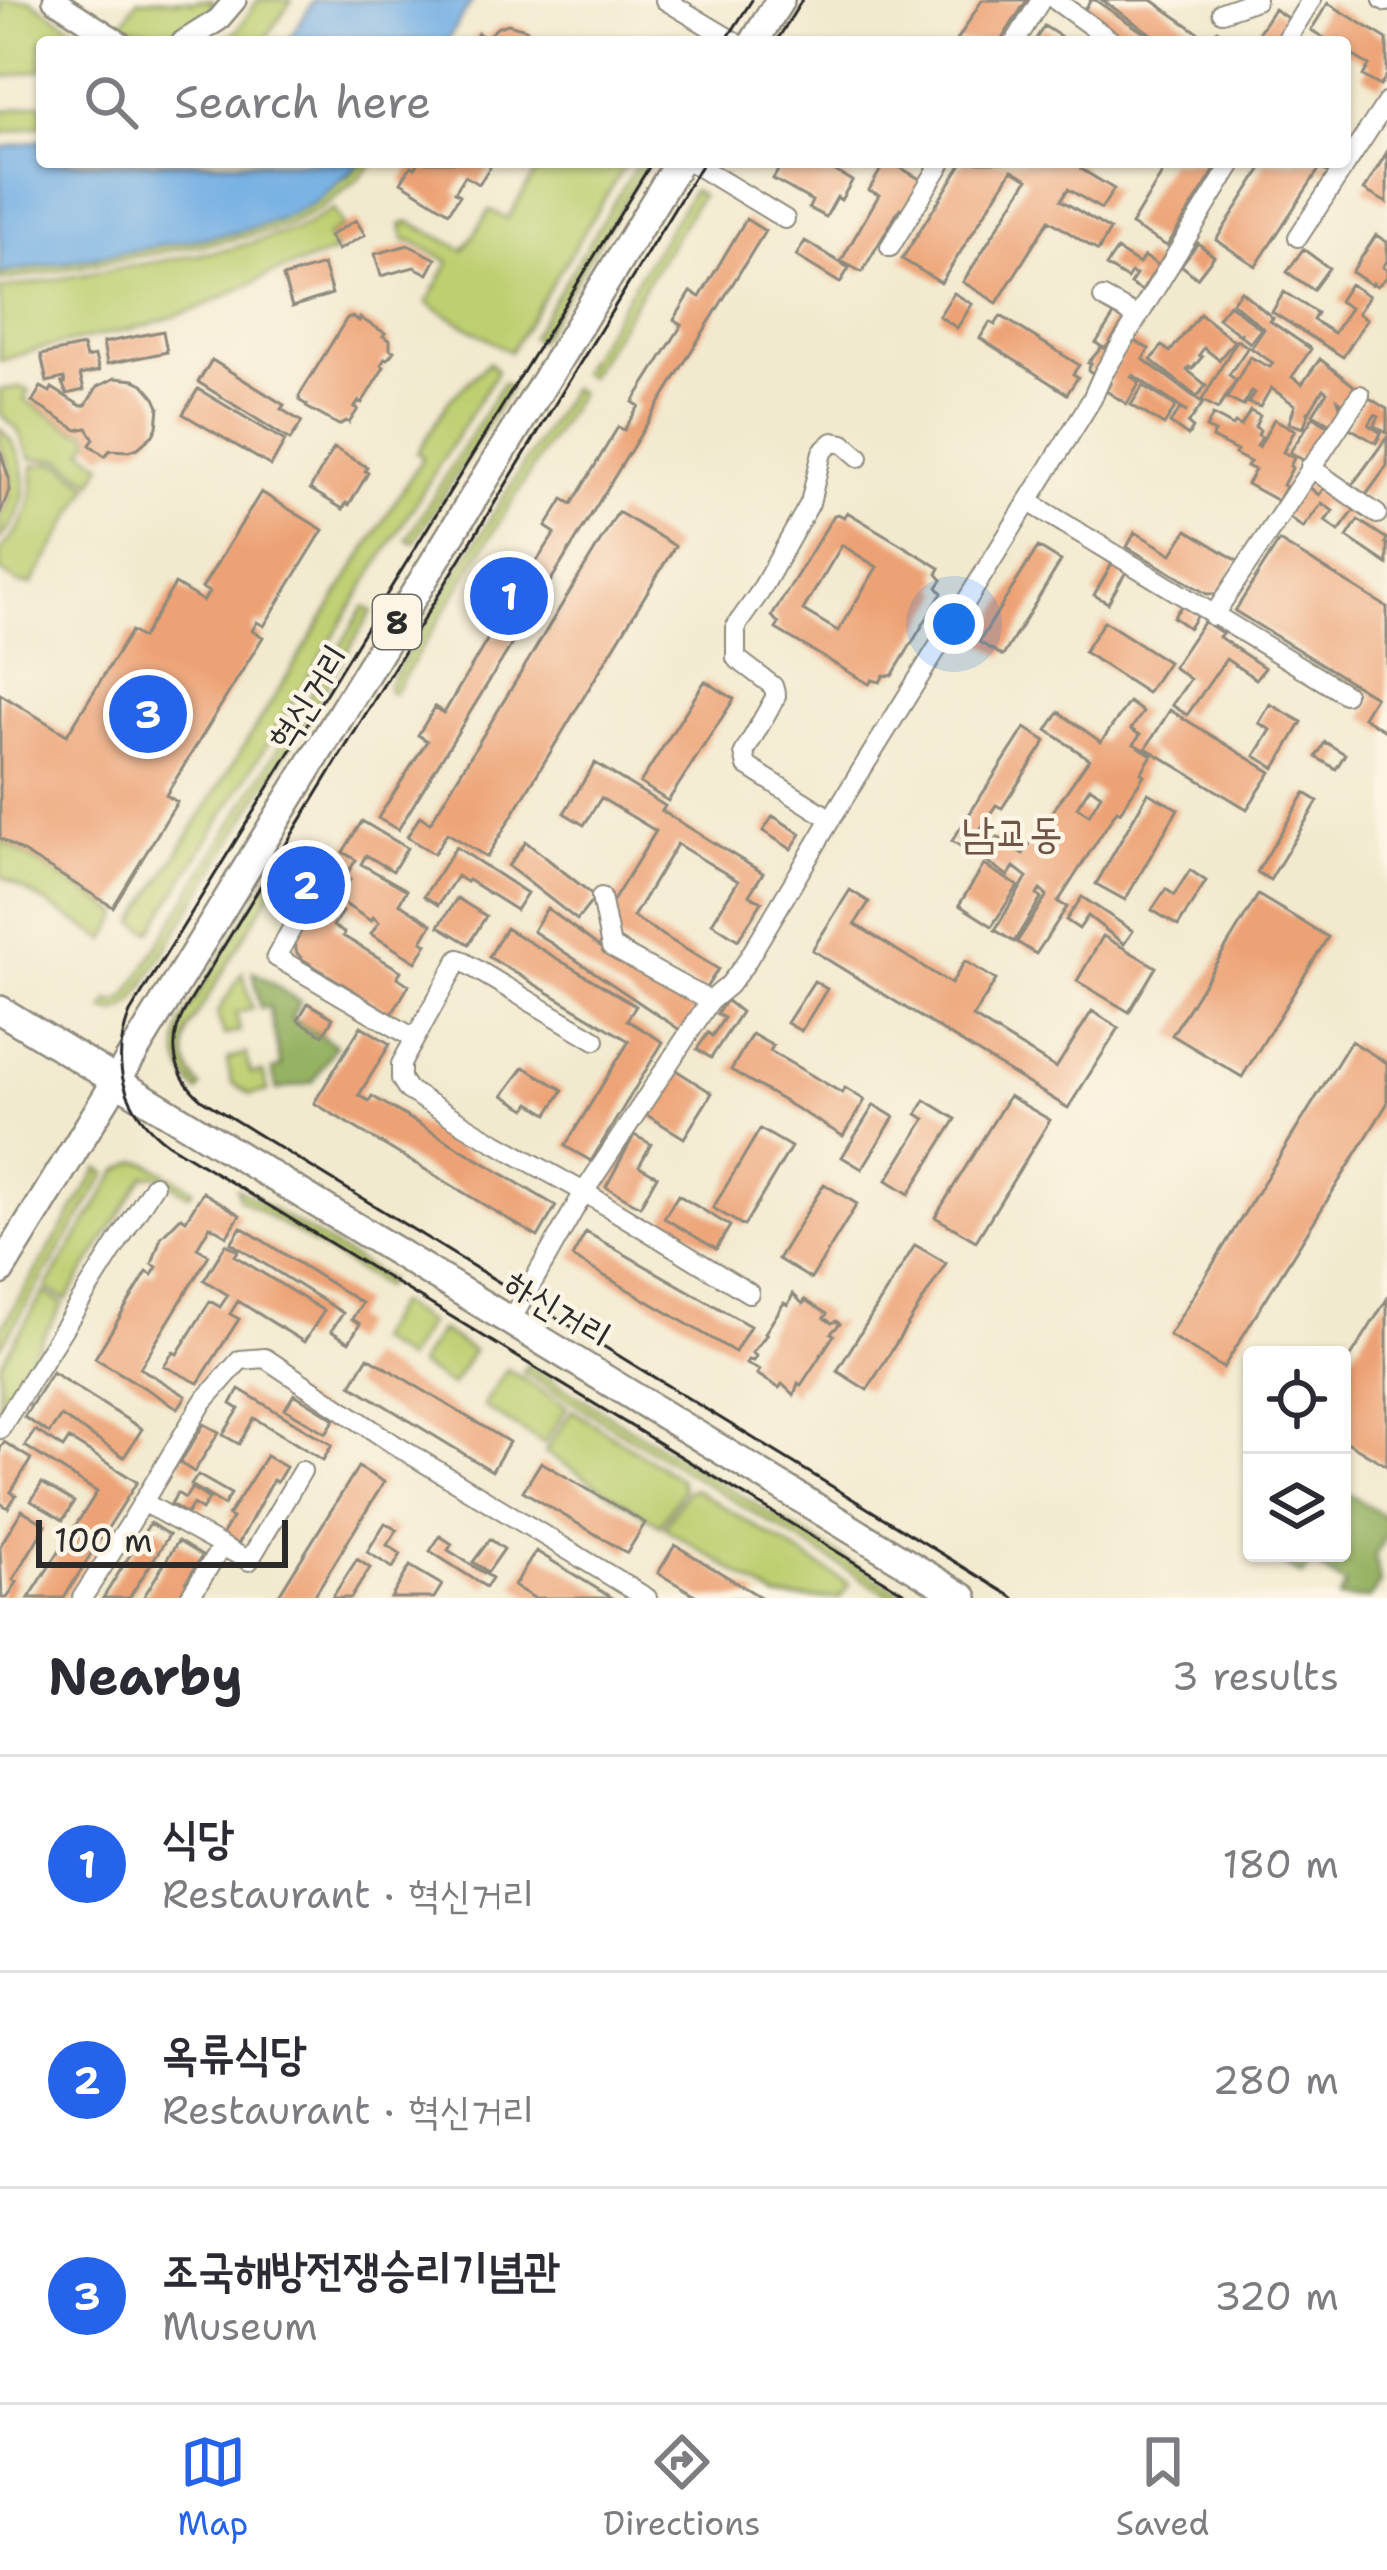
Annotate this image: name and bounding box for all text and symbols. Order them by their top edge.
search box [36,36,1351,168]
icon: search [78,69,144,135]
text: Search here [174,72,431,132]
pin: 1 [470,551,548,641]
your location [924,594,984,654]
road number: 8 [373,595,421,649]
street label: 혁신거리 [257,635,359,759]
pin: 3 [109,669,187,759]
district label: 남교동 [961,804,1063,860]
pin: 2 [267,840,345,930]
street label: 하신거리 [496,1258,620,1360]
map controls [1243,1346,1351,1562]
button: locate [1243,1346,1351,1454]
button: layers [1243,1454,1351,1562]
scale bar [36,1514,288,1567]
text: 100 m [54,1518,153,1563]
text: Nearby [48,1642,243,1710]
text: 3 results [1172,1650,1339,1702]
text: 식당 [162,1807,234,1867]
text: 1 [78,1838,96,1890]
text: 180 m [1223,1838,1339,1890]
text: Restaurant · 혁신거리 [162,1868,534,1920]
text: 옥류식당 [162,2023,307,2083]
text: 2 [73,2054,101,2106]
text: 280 m [1212,2054,1339,2106]
text: Restaurant · 혁신거리 [162,2084,534,2136]
text: 조국해방전쟁승리기념관 [162,2239,560,2299]
text: 3 [73,2270,101,2322]
text: 320 m [1214,2270,1339,2322]
text: Museum [162,2300,318,2352]
tab: Map [178,2429,248,2546]
tab: Directions [603,2429,761,2546]
tab: Saved [1116,2429,1209,2546]

